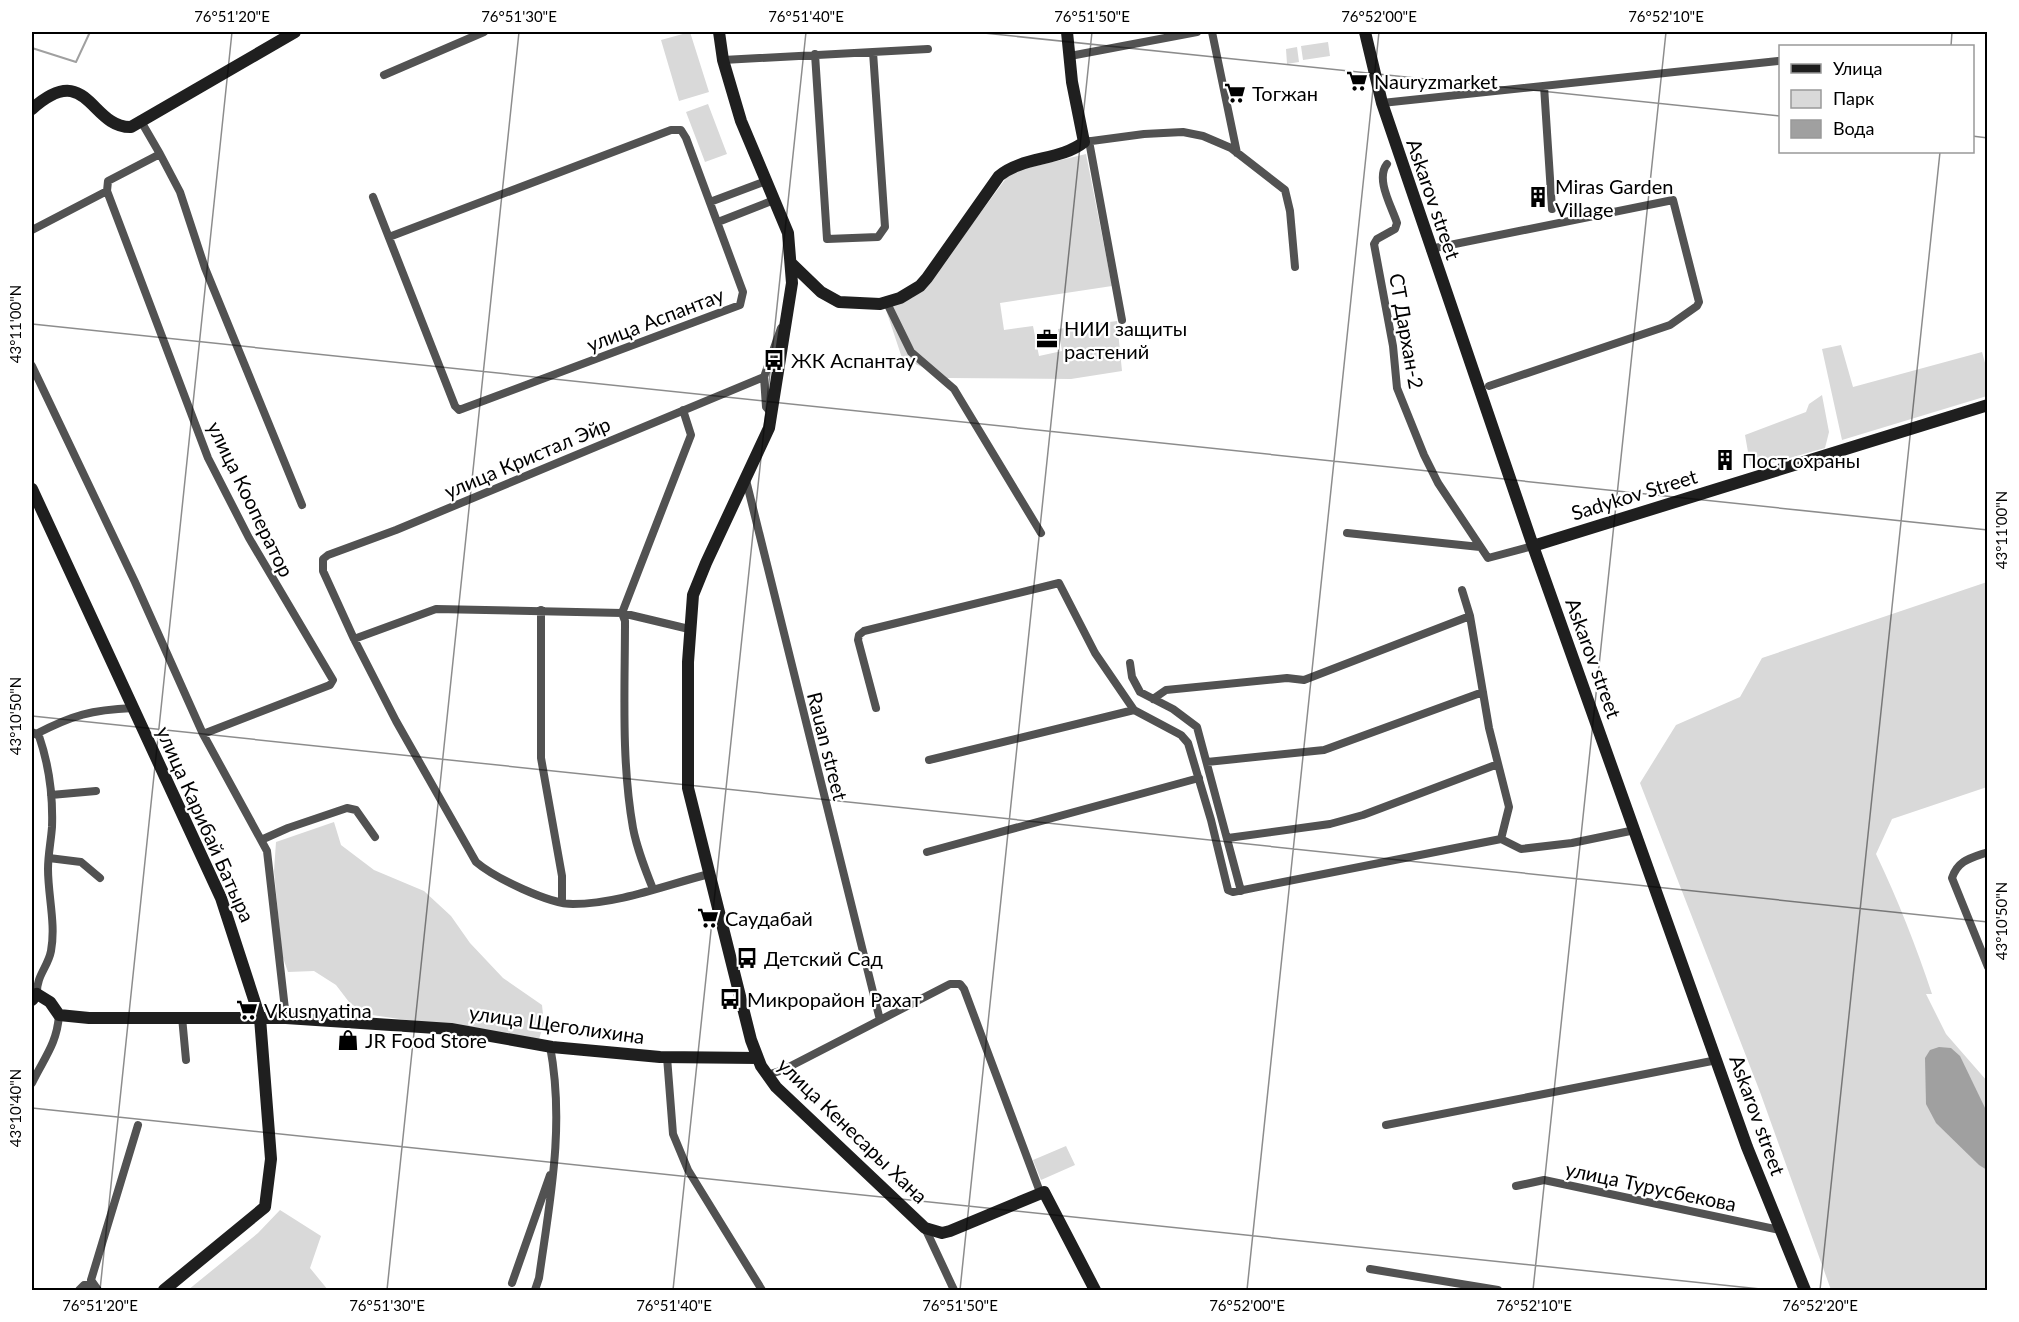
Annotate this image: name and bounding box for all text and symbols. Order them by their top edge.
text: 76°51'20"E [194,7,270,25]
text: 76°51'30"E [481,7,557,25]
text: 76°51'40"E [768,7,844,25]
text: 76°51'50"E [1054,7,1130,25]
text: 76°52'00"E [1341,7,1417,25]
text: 76°52'10"E [1628,7,1704,25]
legend [1779,45,1974,153]
text: Улица [1833,57,1883,79]
supermarket icon: Nauryzmarket [1345,69,1369,93]
place label: Nauryzmarket [1374,69,1498,93]
supermarket icon: Тогжан [1223,81,1247,105]
place label: Тогжан [1252,81,1318,105]
text: Парк [1833,87,1875,109]
text: Вода [1833,117,1874,139]
street label: Askarov street [1402,135,1466,263]
place label: Miras Garden Village [1555,174,1673,221]
building icon: Miras Garden Village [1526,185,1550,209]
street label: СТ Дархан-2 [1385,271,1429,391]
street label: улица Аспантау [583,282,728,356]
text: 43°11'00"N [6,285,24,363]
place label: НИИ защиты растений [1064,316,1187,363]
office icon: НИИ защиты растений [1035,327,1059,351]
bus stop icon: ЖК Аспантау [762,348,786,372]
place label: ЖК Аспантау [791,348,916,372]
street label: улица Кристал Эйр [440,411,614,503]
street label: улица Кооператор [203,417,299,581]
building icon: Пост охраны [1713,448,1737,472]
place label: Пост охраны [1742,448,1860,472]
street label: Sadykov Street [1568,463,1700,525]
text: 43°11'00"N [1992,491,2010,569]
street label: Askarov street [1561,595,1627,721]
text: 43°10'50"N [6,677,24,755]
street label: Rauan street [803,689,853,803]
street label: улица Карибай Батыра [152,722,260,926]
text: 43°10'50"N [1992,882,2010,960]
supermarket icon: Саудабай [696,906,720,930]
place label: Саудабай [725,906,813,930]
bus stop icon: Детский Сад [735,946,759,970]
place label: Детский Сад [764,946,883,970]
bus stop icon: Микрорайон Рахат [718,987,742,1011]
place label: Микрорайон Рахат [747,987,922,1011]
supermarket icon: Vkusnyatina [235,998,259,1022]
place label: Vkusnyatina [264,998,372,1022]
street label: улица Щеголихина [468,1000,646,1048]
shop icon: JR Food Store [336,1028,360,1052]
place label: JR Food Store [365,1028,487,1052]
street label: улица Кенесары Хана [773,1052,933,1208]
street label: Askarov street [1725,1052,1791,1178]
text: 43°10'40"N [6,1069,24,1147]
street label: улица Турусбекова [1563,1156,1739,1216]
text: 76°51'20"E [62,1296,138,1314]
text: 76°51'30"E [349,1296,425,1314]
text: 76°51'40"E [636,1296,712,1314]
text: 76°51'50"E [922,1296,998,1314]
text: 76°52'00"E [1209,1296,1285,1314]
text: 76°52'10"E [1496,1296,1572,1314]
text: 76°52'20"E [1782,1296,1858,1314]

